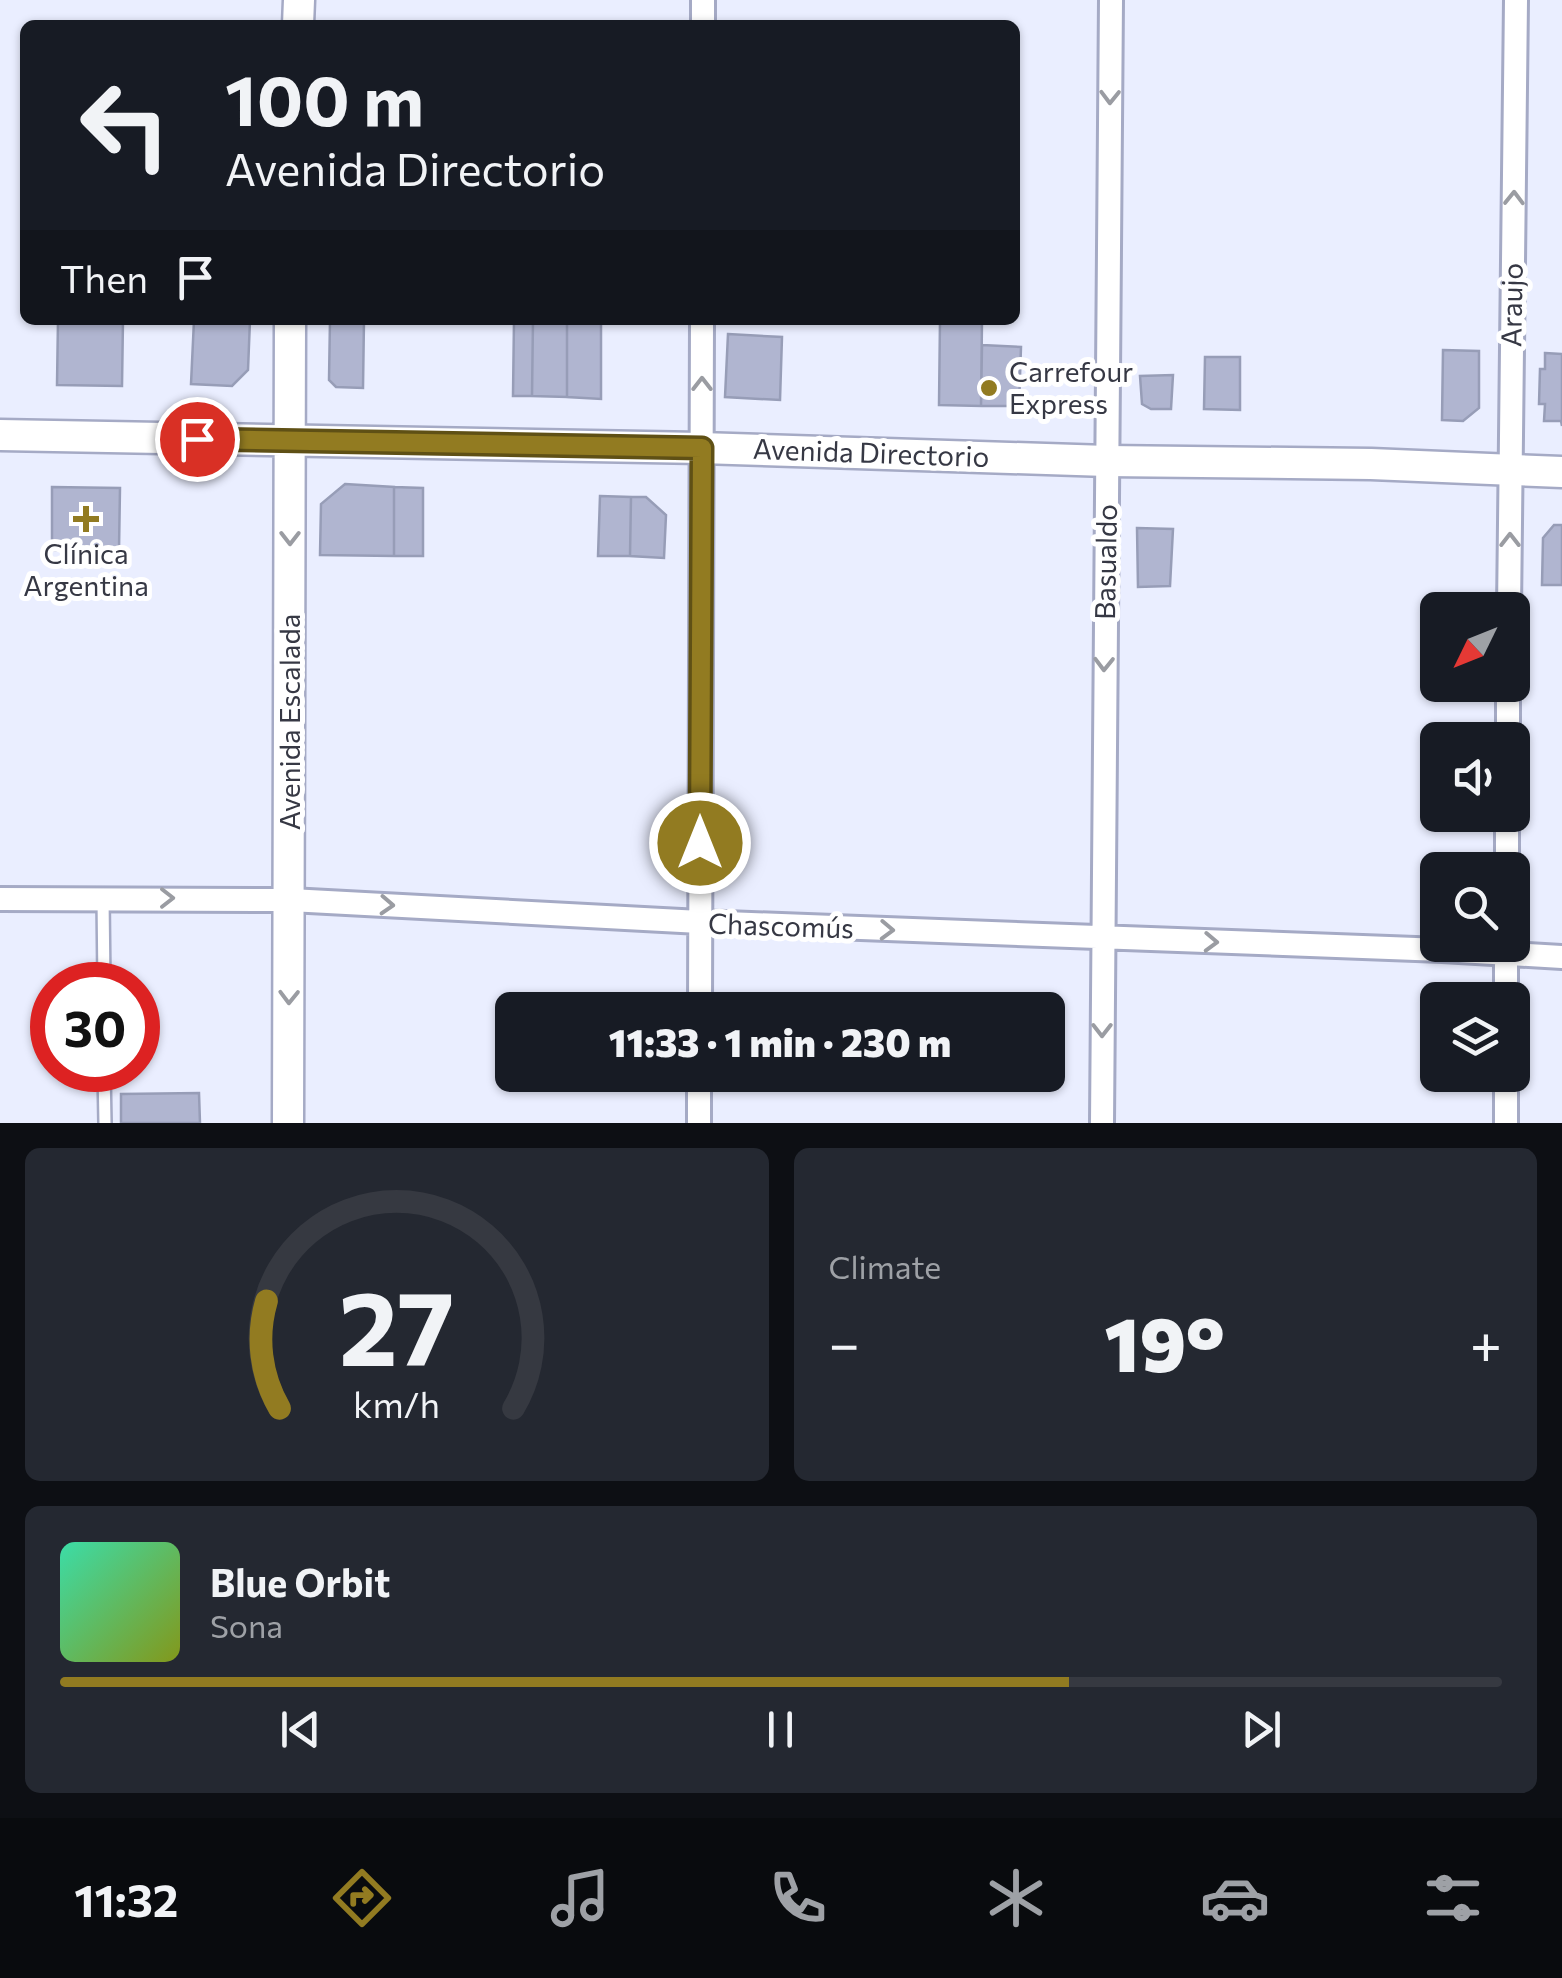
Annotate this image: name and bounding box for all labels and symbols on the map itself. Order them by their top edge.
one-way arrow [1099,90,1121,106]
one-way arrow [1503,190,1524,206]
street label: Araujo [1493,262,1529,347]
place label: Carrefour Express [1009,354,1133,420]
one-way arrow [691,375,713,390]
marker: Carrefour Express [978,377,1000,399]
pin [155,397,240,482]
street label: Avenida Directorio [752,431,990,473]
street label: Basualdo [1087,504,1123,620]
marker: Clínica Argentina [73,506,99,532]
one-way arrow [279,532,301,547]
one-way arrow [1499,532,1520,548]
place label: Clínica Argentina [23,536,149,602]
north arrow [1420,592,1530,702]
street label: Avenida Escalada [272,614,306,830]
one-way arrow [1094,656,1115,672]
position arrow [648,791,752,895]
one-way arrow [160,888,176,909]
one-way arrow [380,894,396,915]
street label: Chascomús [707,905,855,945]
one-way arrow [879,919,895,940]
one-way arrow [1204,931,1220,952]
speed limit sign: 30 [30,962,160,1092]
one-way arrow [278,990,300,1006]
one-way arrow [1091,1023,1112,1039]

